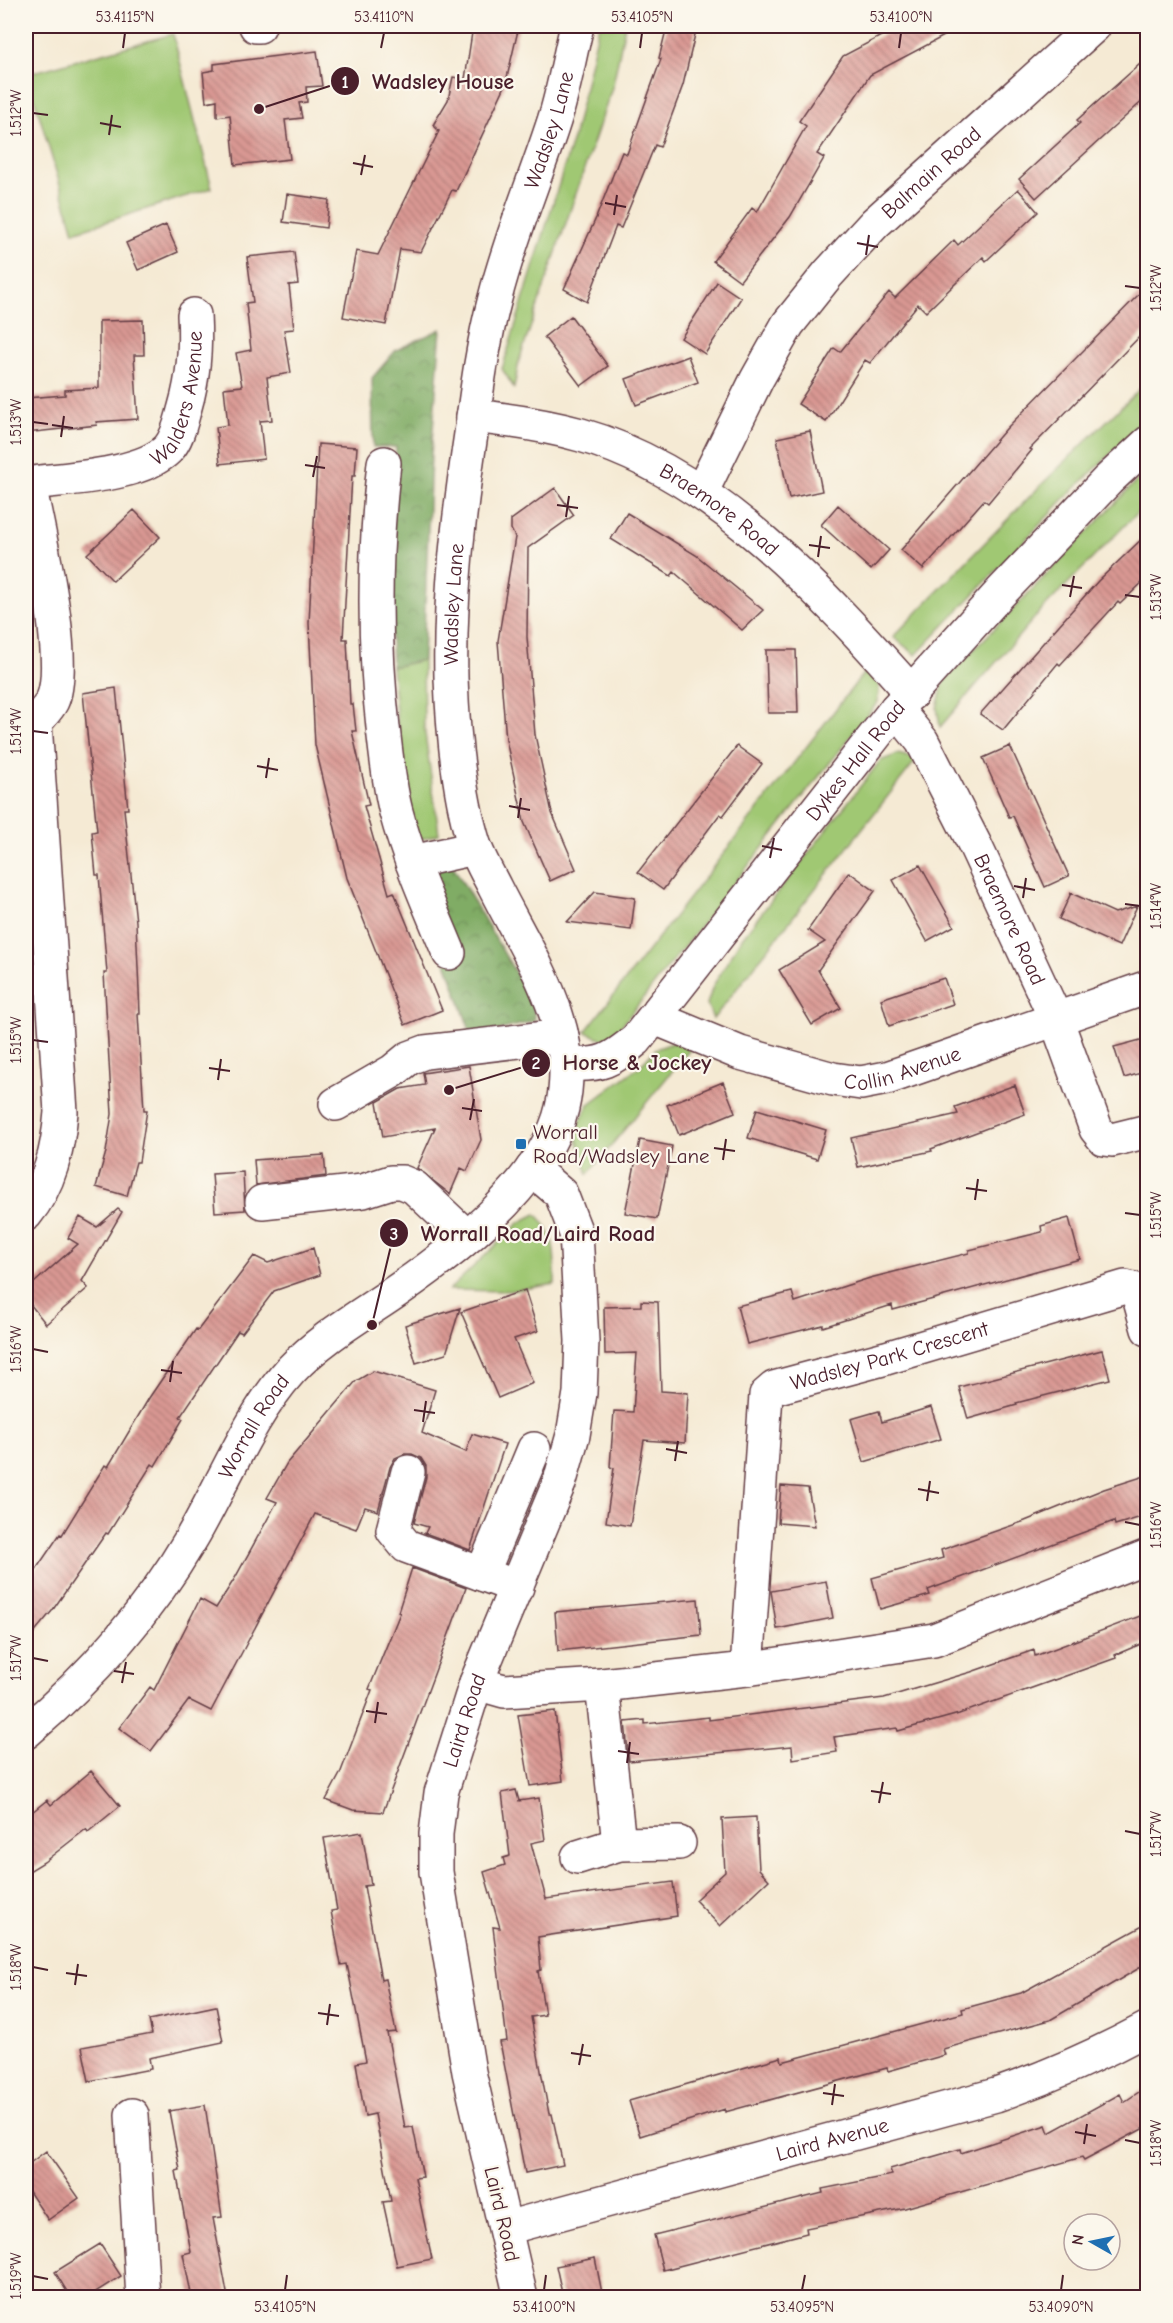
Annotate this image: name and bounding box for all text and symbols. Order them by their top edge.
text: 53.4115°N [96,8,154,26]
text: 53.4110°N [354,8,414,26]
text: 53.4105°N [611,8,673,26]
text: 53.4100°N [869,8,933,26]
callout: Wadsley House [330,61,526,101]
text: Wadsley House [372,69,514,95]
street label: Wadsley Lane [519,69,578,192]
text: 1 [341,72,349,93]
text: 1.512°W [7,90,25,136]
street label: Balmain Road [876,122,986,223]
text: 1.512°W [1147,265,1165,311]
street label: Walders Avenue [146,331,207,470]
text: 1.513°W [7,399,25,445]
street label: Braemore Road [655,458,784,561]
street label: Wadsley Lane [439,542,469,665]
text: 1.513°W [1147,574,1165,620]
street label: Dykes Hall Road [801,695,910,826]
text: 1.514°W [7,708,25,754]
street label: Braemore Road [969,850,1050,989]
text: 1.514°W [1147,883,1165,929]
text: 1.515°W [7,1016,25,1064]
street label: Collin Avenue [842,1041,964,1096]
callout: Horse & Jockey [521,1043,724,1083]
text: Horse & Jockey [563,1050,712,1076]
text: 2 [532,1053,541,1074]
place label: Worrall Road/Wadsley Lane [533,1120,710,1168]
marker: Worrall Road/Wadsley Lane [514,1137,528,1151]
text: 1.515°W [1147,1191,1165,1239]
callout: Worrall Road/Laird Road [379,1213,667,1253]
text: Worrall Road/Laird Road [421,1221,655,1247]
text: 3 [390,1224,398,1245]
street label: Wadsley Park Crescent [788,1316,992,1395]
text: 1.516°W [7,1325,25,1373]
street label: Worrall Road [213,1369,294,1483]
text: 1.516°W [1147,1501,1165,1549]
text: 1.517°W [7,1635,25,1681]
street label: Laird Road [438,1670,491,1770]
text: 1.517°W [1147,1811,1165,1857]
text: 1.518°W [7,1944,25,1990]
street label: Laird Avenue [773,2113,891,2166]
text: 1.518°W [1147,2120,1165,2166]
street label: Laird Road [479,2164,525,2264]
north arrow [1062,2212,1122,2272]
text: N [1068,2233,1088,2246]
text: 1.519°W [7,2253,25,2299]
text: 53.4105°N [254,2298,316,2316]
text: 53.4100°N [512,2298,576,2316]
text: 53.4095°N [770,2298,834,2316]
text: 53.4090°N [1028,2298,1094,2316]

